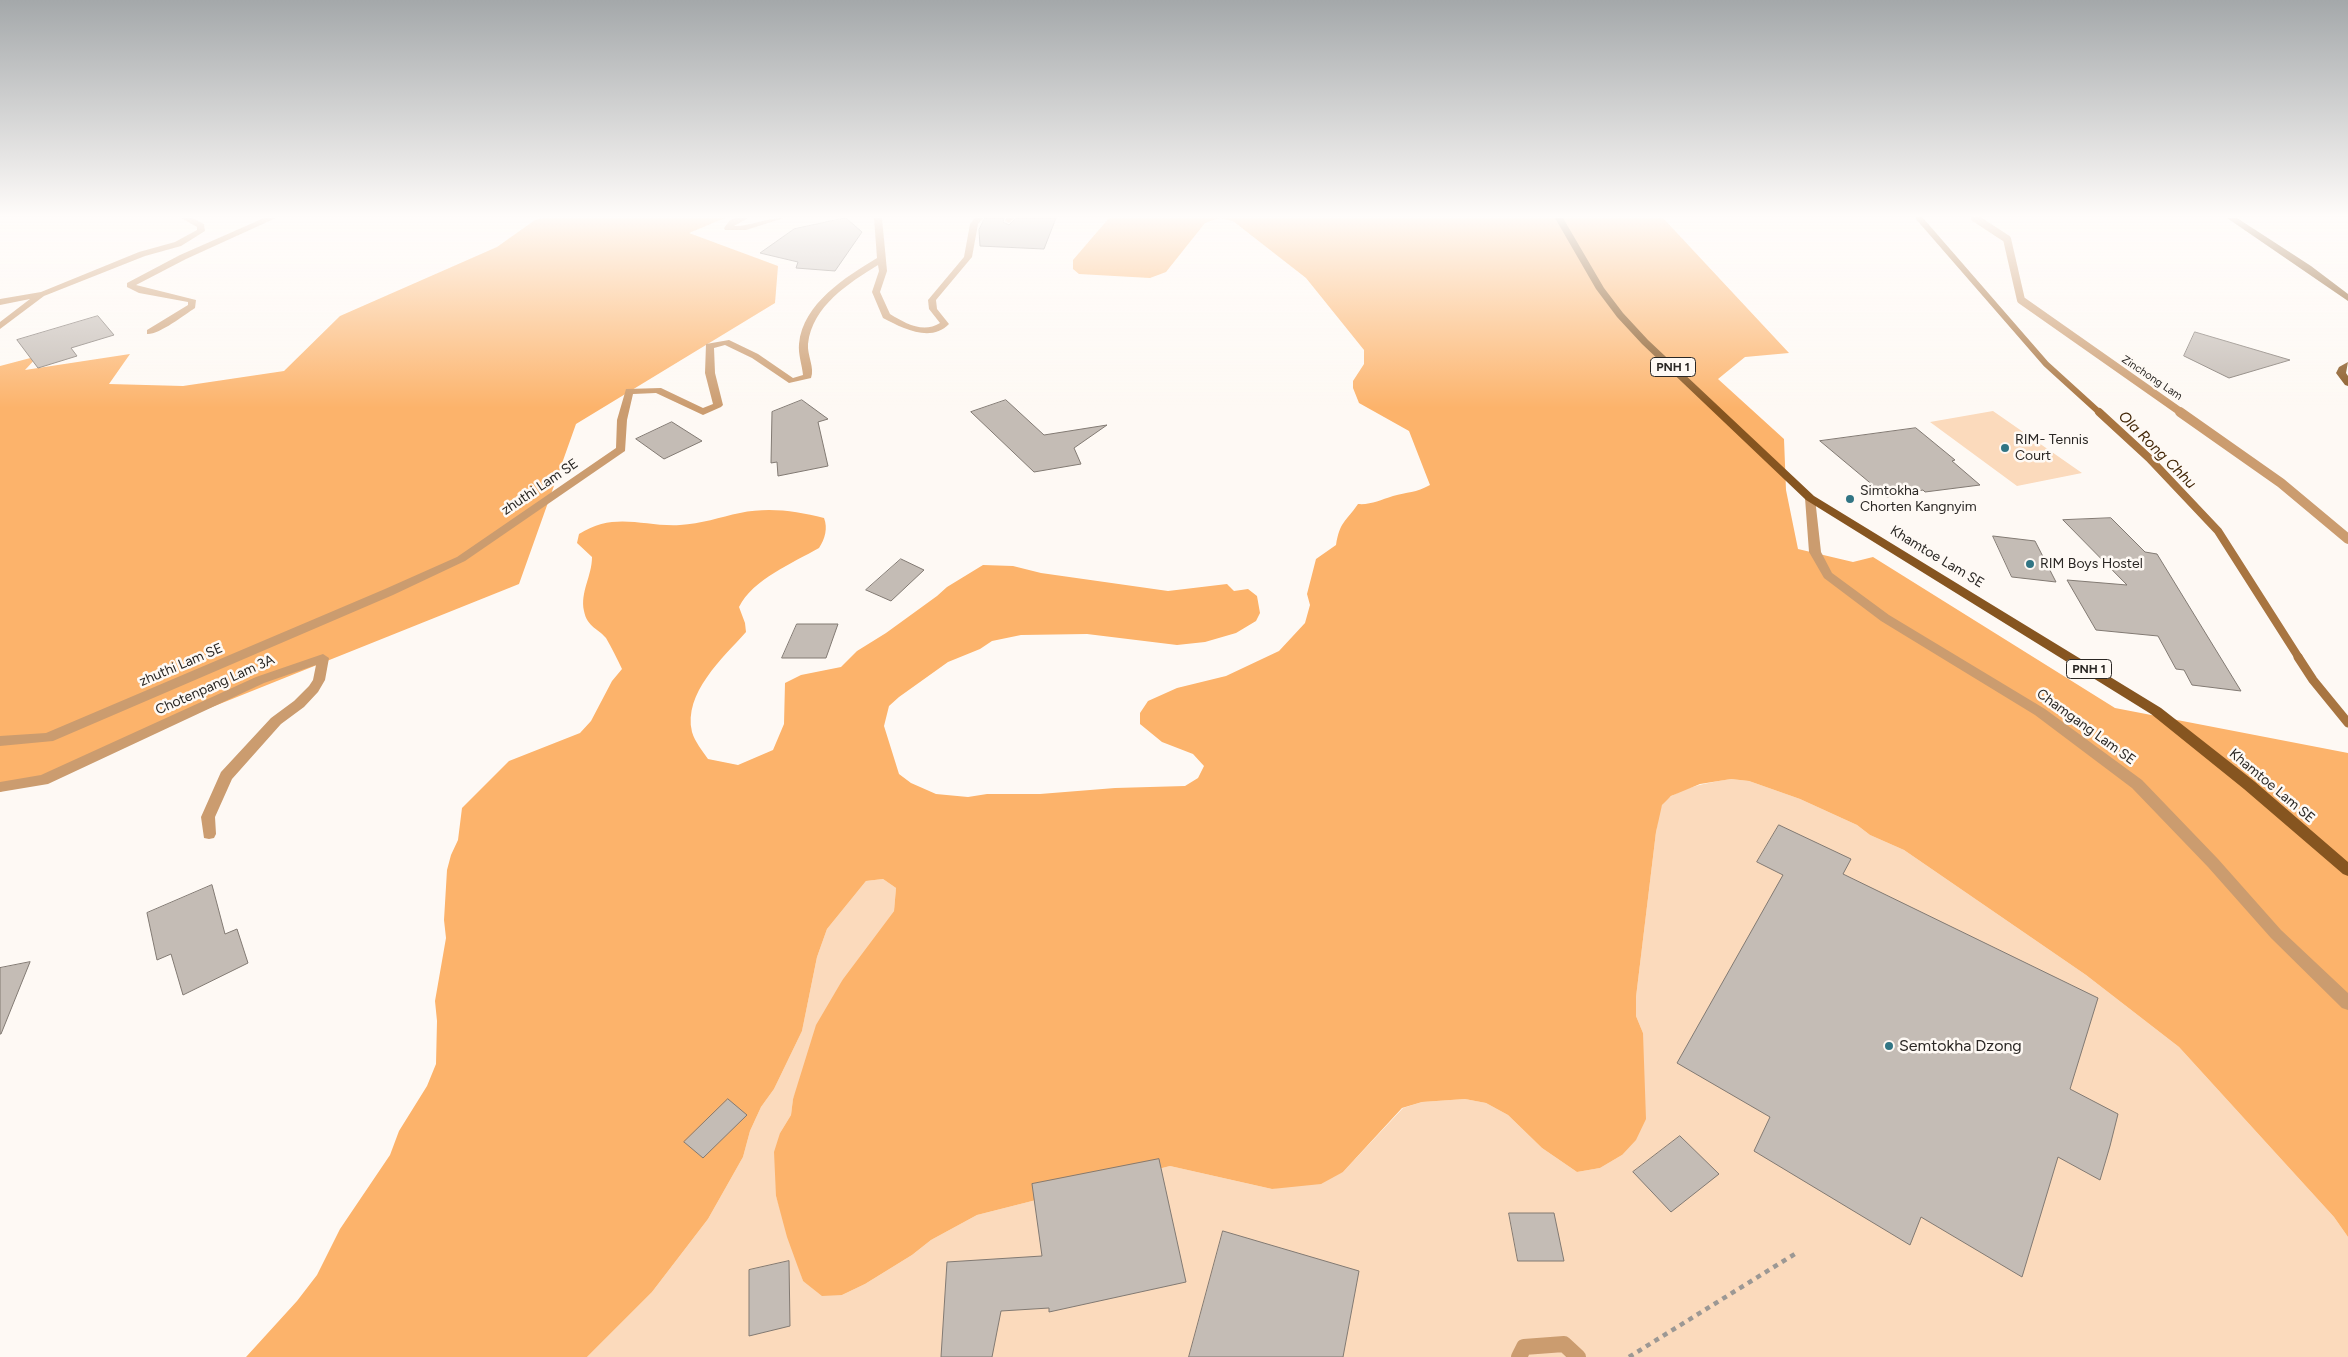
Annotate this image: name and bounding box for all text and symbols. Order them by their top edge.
street label: Zinchong Lam [2119,353,2185,403]
road number: PNH 1 [1650,358,1696,377]
water label: Ola Rong Chhu [2114,407,2200,493]
place label: RIM- Tennis Court [2015,432,2089,464]
marker: RIM- Tennis Court [1999,442,2011,454]
street label: zhuthi Lam SE [498,455,582,519]
place label: Simtokha Chorten Kangnyim [1860,483,1977,516]
marker: Simtokha Chorten Kangnyim [1844,493,1856,505]
street label: Khamtoe Lam SE [1887,522,1987,592]
place label: RIM Boys Hostel [2040,556,2143,572]
marker: RIM Boys Hostel [2024,558,2036,570]
street label: zhuthi Lam SE [137,640,225,690]
street label: Chotenpang Lam 3A [153,651,277,719]
road number: PNH 1 [2066,660,2112,679]
street label: Chamgang Lam SE [2033,685,2139,769]
street label: Khamtoe Lam SE [2226,745,2318,827]
place label: Semtokha Dzong [1899,1036,2022,1056]
marker: Semtokha Dzong [1883,1040,1895,1052]

